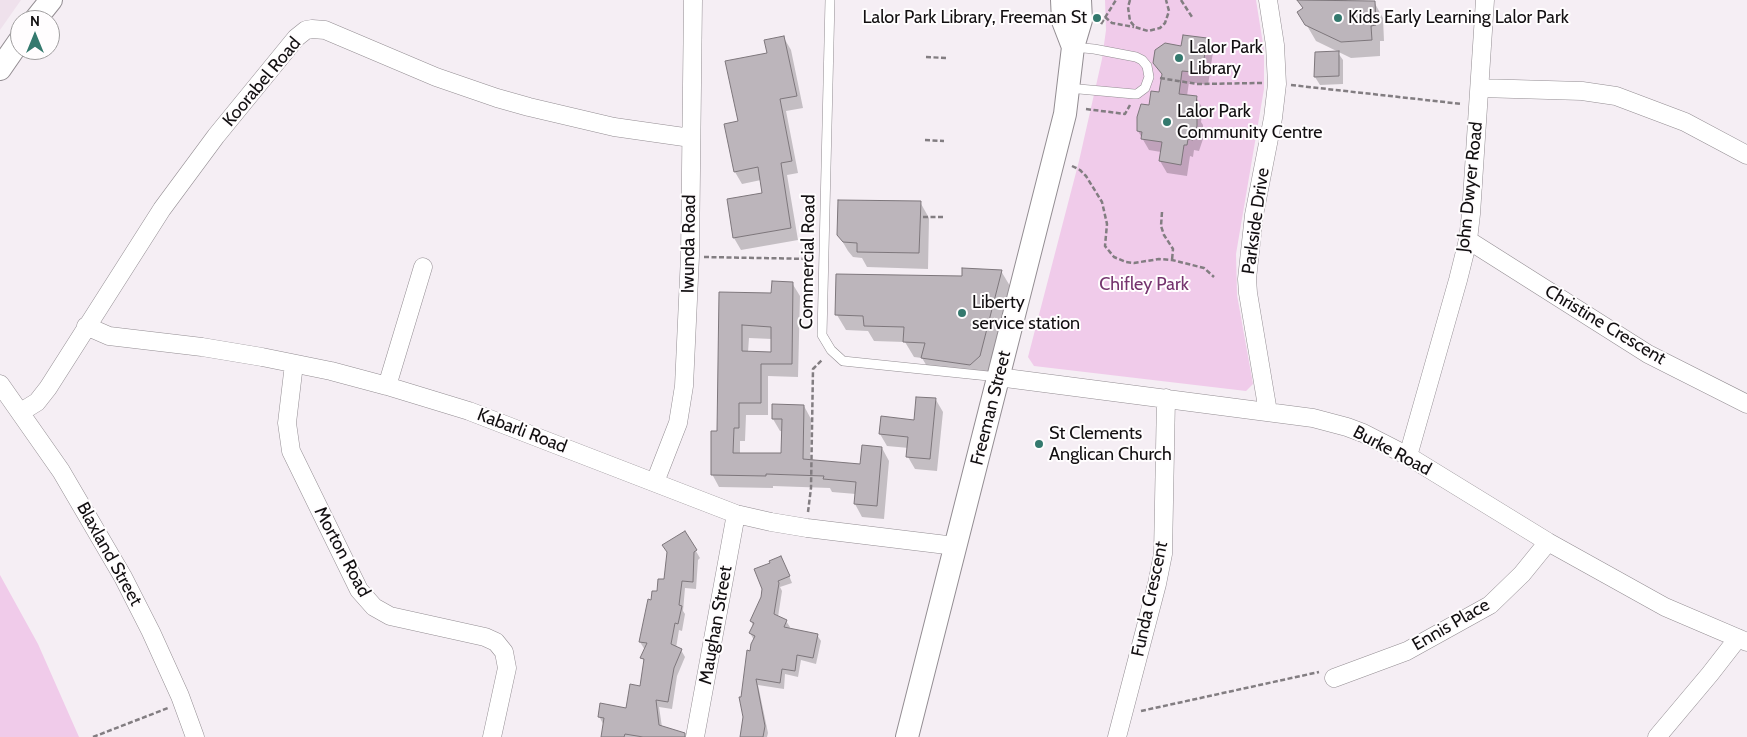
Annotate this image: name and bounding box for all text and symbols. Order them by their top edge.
place label: Lalor Park Library, Freeman St [863,7,1087,29]
place label: Kids Early Learning Lalor Park [1348,7,1569,29]
north arrow [10,10,60,60]
text: N [30,12,40,30]
marker: Lalor Park Library, Freeman St [1091,12,1103,24]
marker: Kids Early Learning Lalor Park [1332,12,1344,24]
street label: Koorabel Road [218,33,306,131]
place label: Lalor Park Library [1189,37,1263,80]
marker: Lalor Park Library [1173,52,1185,64]
place label: Lalor Park Community Centre [1177,101,1323,144]
marker: Lalor Park Community Centre [1161,116,1173,128]
street label: John Dwyer Road [1452,121,1488,253]
street label: Parkside Drive [1238,166,1274,276]
street label: Iwunda Road [677,194,701,294]
street label: Commercial Road [796,194,820,330]
park label: Chifley Park [1099,274,1189,296]
street label: Christine Crescent [1541,280,1669,370]
place label: Liberty service station [972,292,1080,334]
marker: Liberty service station [956,307,968,319]
street label: Freeman Street [966,348,1016,468]
street label: Kabarli Road [474,404,570,458]
street label: Burke Road [1349,421,1435,481]
place label: St Clements Anglican Church [1049,423,1172,466]
marker: St Clements Anglican Church [1033,438,1045,450]
street label: Blaxland Street [72,498,146,610]
street label: Morton Road [309,503,375,601]
street label: Funda Crescent [1127,539,1173,659]
street label: Maughan Street [695,564,737,686]
street label: Ennis Place [1409,594,1493,656]

